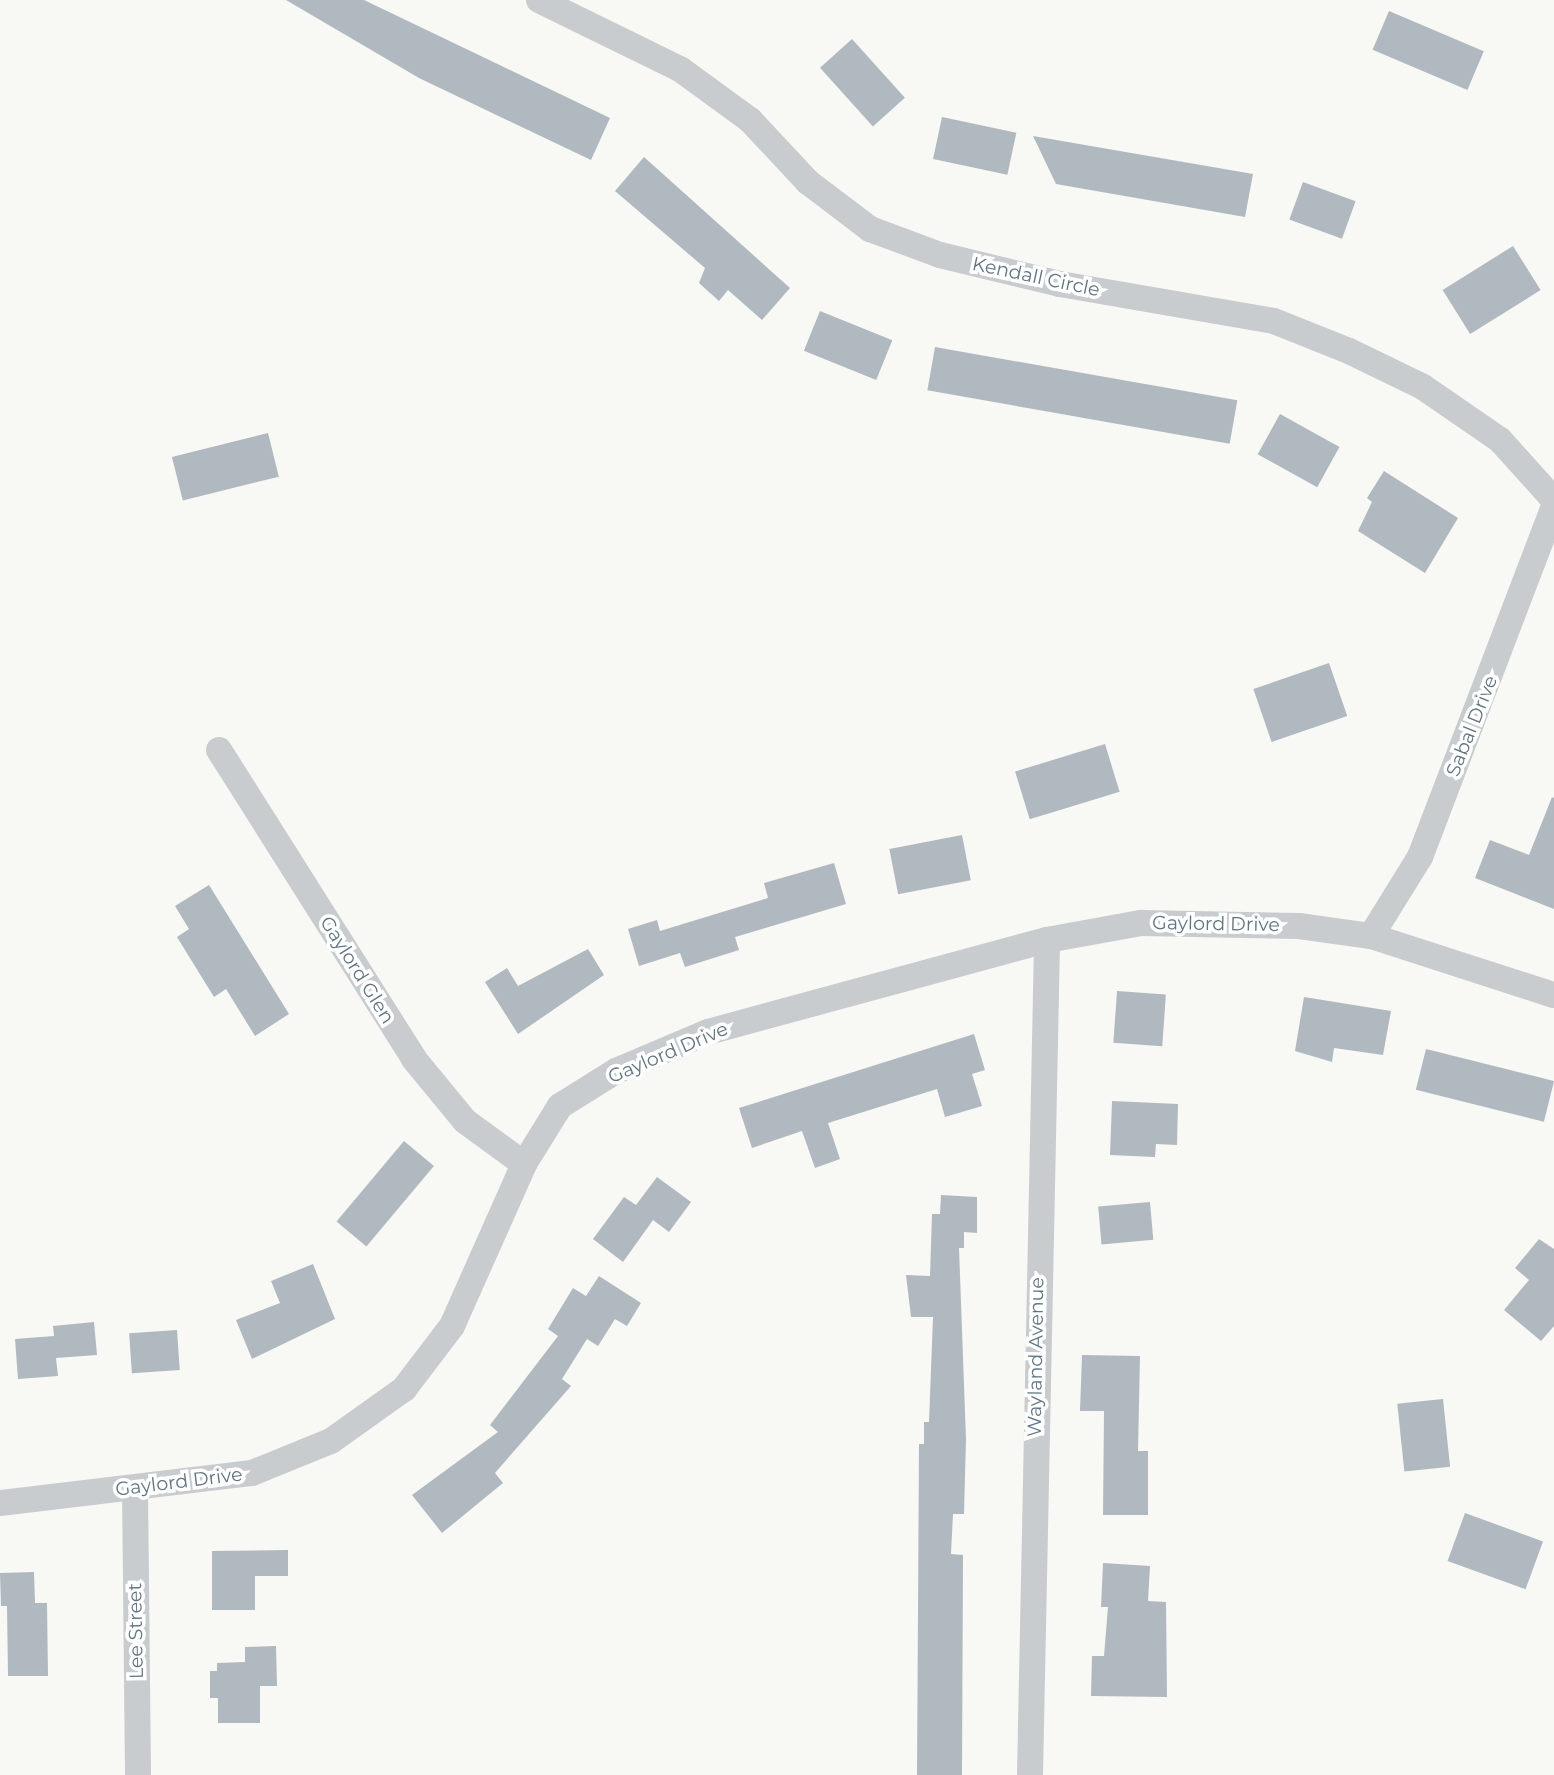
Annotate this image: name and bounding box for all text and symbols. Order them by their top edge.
street label: Kendall Circle [970,252,1102,302]
street label: Sabal Drive [1441,672,1503,780]
street label: Gaylord Drive [1152,911,1280,937]
street label: Gaylord Glen [315,912,399,1028]
street label: Gaylord Drive [605,1018,731,1088]
street label: Wayland Avenue [1023,1277,1049,1437]
street label: Gaylord Drive [114,1463,244,1501]
street label: Lee Street [124,1583,148,1679]

